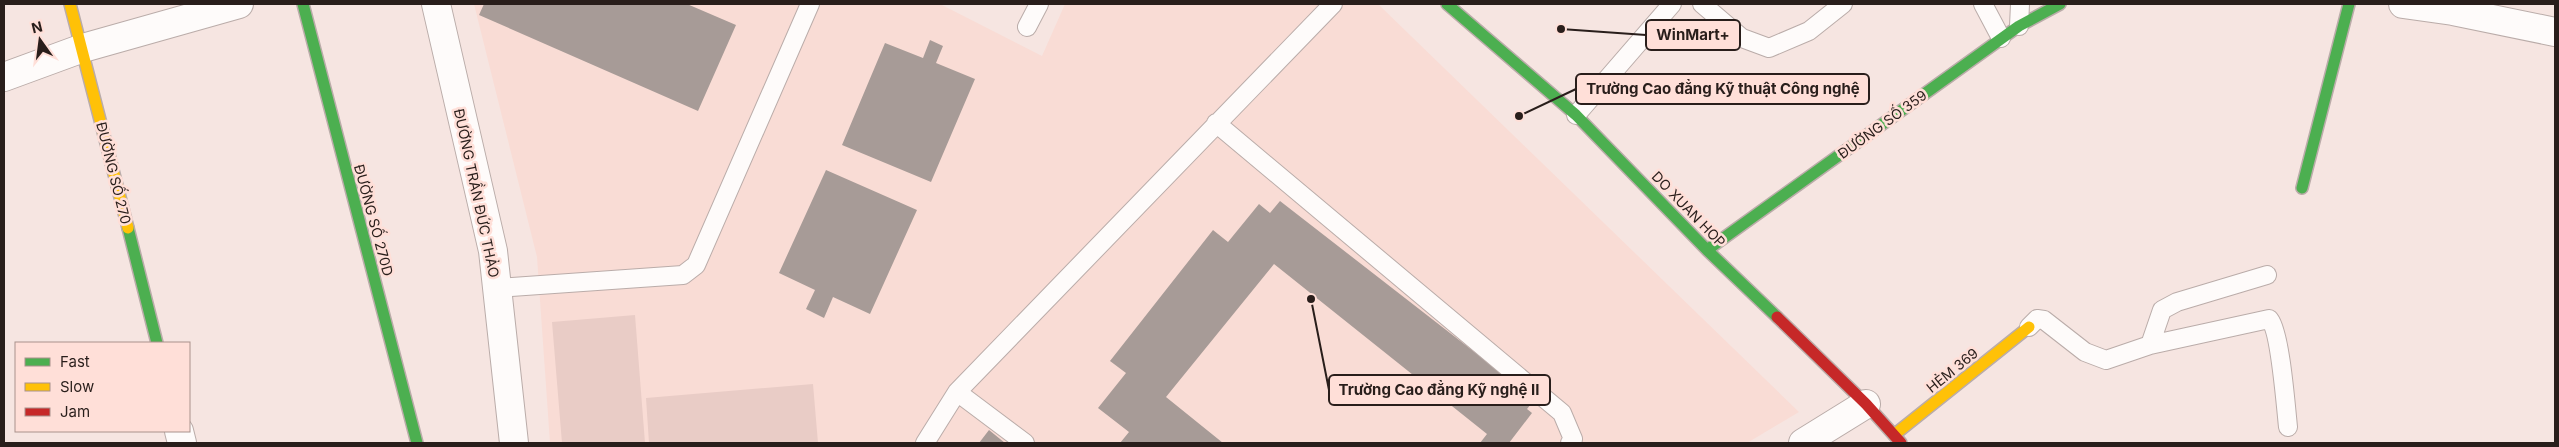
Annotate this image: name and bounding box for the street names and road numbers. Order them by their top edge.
street label: ĐƯỜNG SỐ 359 [1833,84,1930,162]
street label: ĐƯỜNG TRẦN ĐỨC THẢO [451,106,506,279]
street label: ĐƯỜNG SỐ 270 [93,119,138,226]
street label: ĐƯỜNG SỐ 270D [351,162,400,278]
street label: DO XUAN HOP [1649,168,1729,250]
street label: HẺM 369 [1923,344,1981,396]

